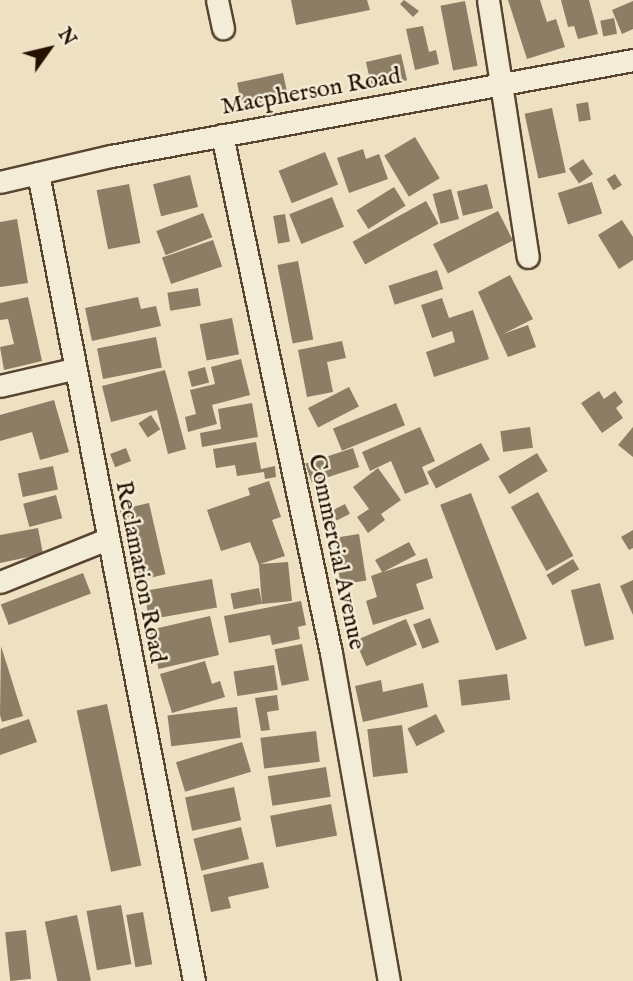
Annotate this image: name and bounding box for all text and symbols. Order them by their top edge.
north arrow [14,14,84,84]
text: N [52,24,81,51]
street label: Macpherson Road [219,62,403,122]
street label: Commercial Avenue [301,452,371,652]
street label: Reclamation Road [108,478,172,666]

